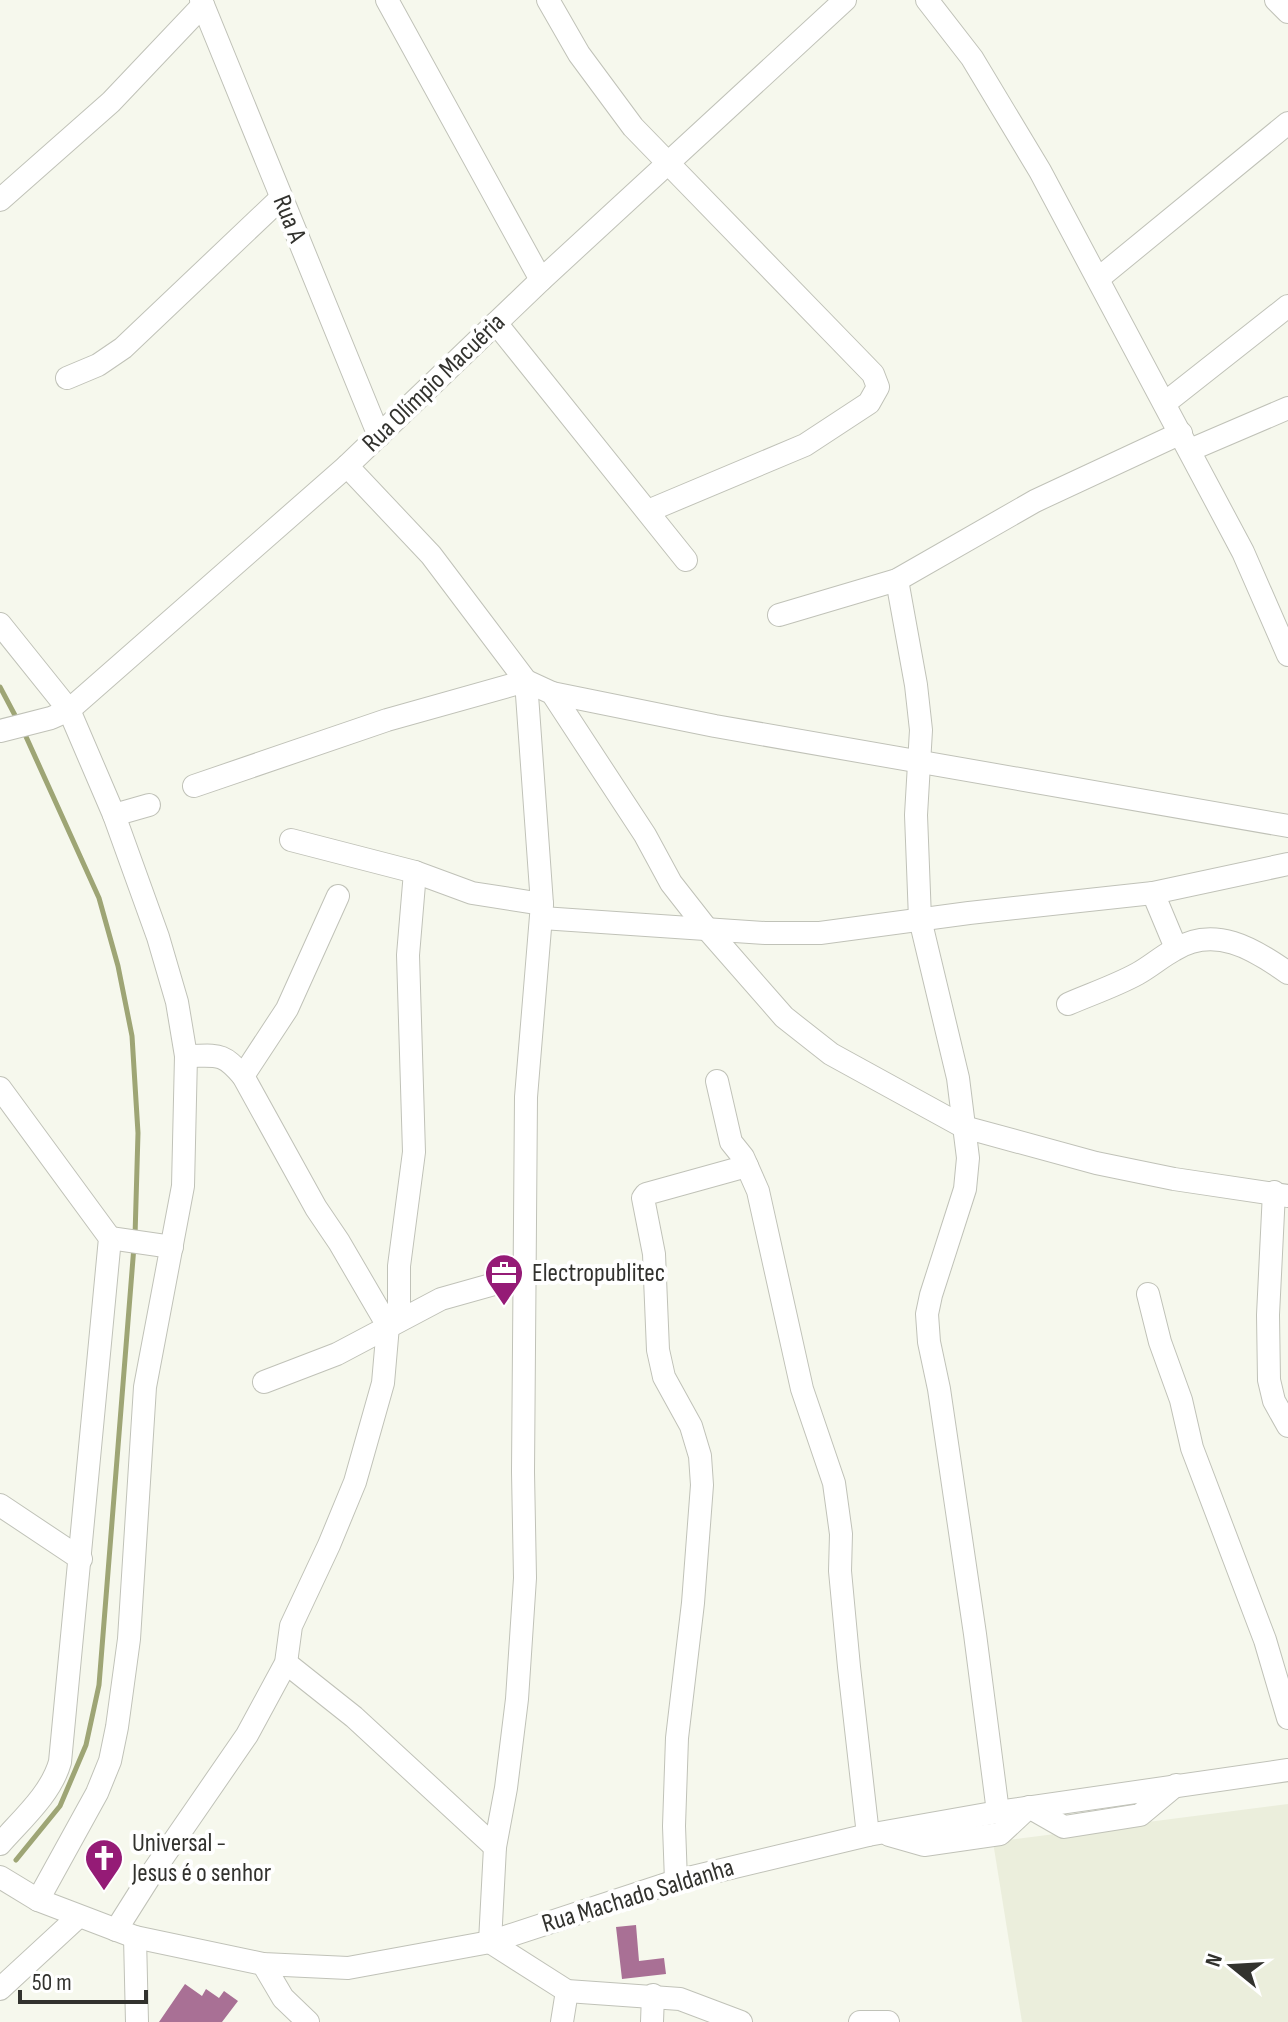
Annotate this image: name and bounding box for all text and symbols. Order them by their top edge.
street label: Rua A [266,191,313,248]
street label: Rua Olímpio Macuéria [356,307,512,459]
office icon: Electropublitec [483,1252,525,1307]
place label: Electropublitec [532,1258,665,1289]
place label: Universal - Jesus é o senhor [131,1828,272,1889]
church icon: Universal - Jesus é o senhor [83,1837,125,1892]
street label: Rua Machado Saldanha [538,1852,738,1940]
north arrow [1192,1926,1272,2006]
text: N [1200,1951,1229,1970]
scale bar [20,1954,146,2004]
text: 50 m [32,1968,72,1997]

